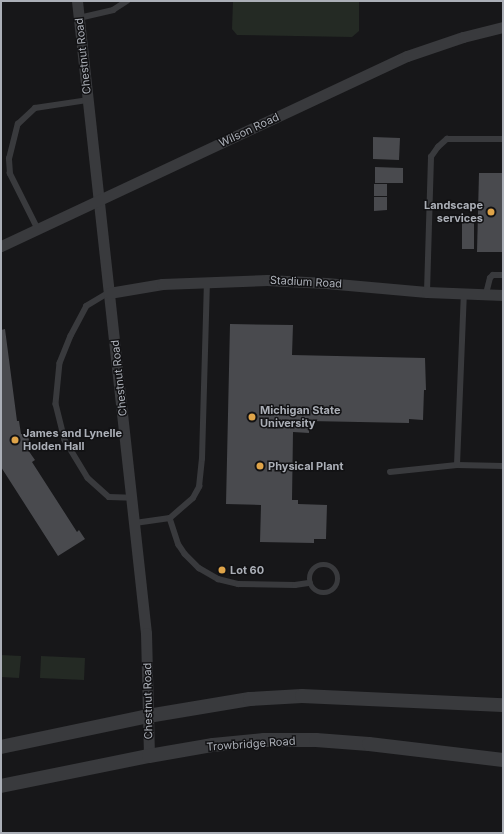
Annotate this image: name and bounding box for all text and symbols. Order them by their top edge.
street label: Chestnut Road [72,17,94,95]
street label: Wilson Road [217,110,281,150]
place label: Landscape services [424,199,483,225]
marker: Landscape services [486,207,496,217]
street label: Stadium Road [270,274,342,290]
street label: Chestnut Road [108,339,130,417]
place label: Michigan State University [260,404,340,430]
marker: Michigan State University [247,412,257,422]
place label: James and Lynelle Holden Hall [23,427,122,453]
marker: James and Lynelle Holden Hall [10,435,20,445]
place label: Physical Plant [268,459,343,473]
marker: Physical Plant [255,461,265,471]
place label: Lot 60 [230,563,264,577]
marker: Lot 60 [217,565,227,575]
street label: Chestnut Road [141,663,155,739]
street label: Trowbridge Road [206,734,296,754]

